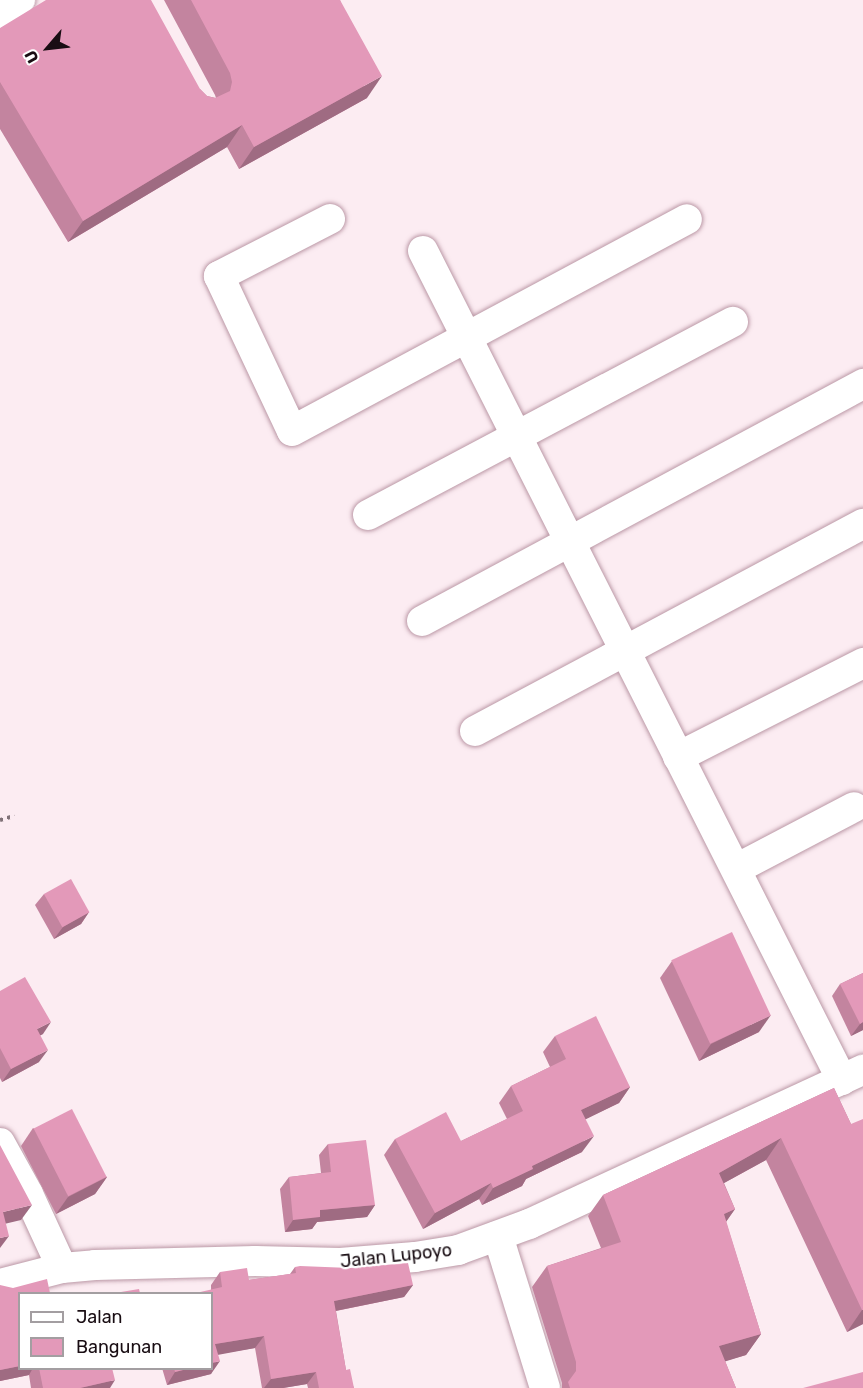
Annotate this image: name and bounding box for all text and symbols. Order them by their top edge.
north arrow [18,18,78,78]
text: U [21,47,43,66]
street label: Jalan Lupoyo [339,1239,453,1273]
legend [18,1292,213,1370]
text: Jalan [76,1306,123,1328]
text: Bangunan [76,1336,162,1358]

